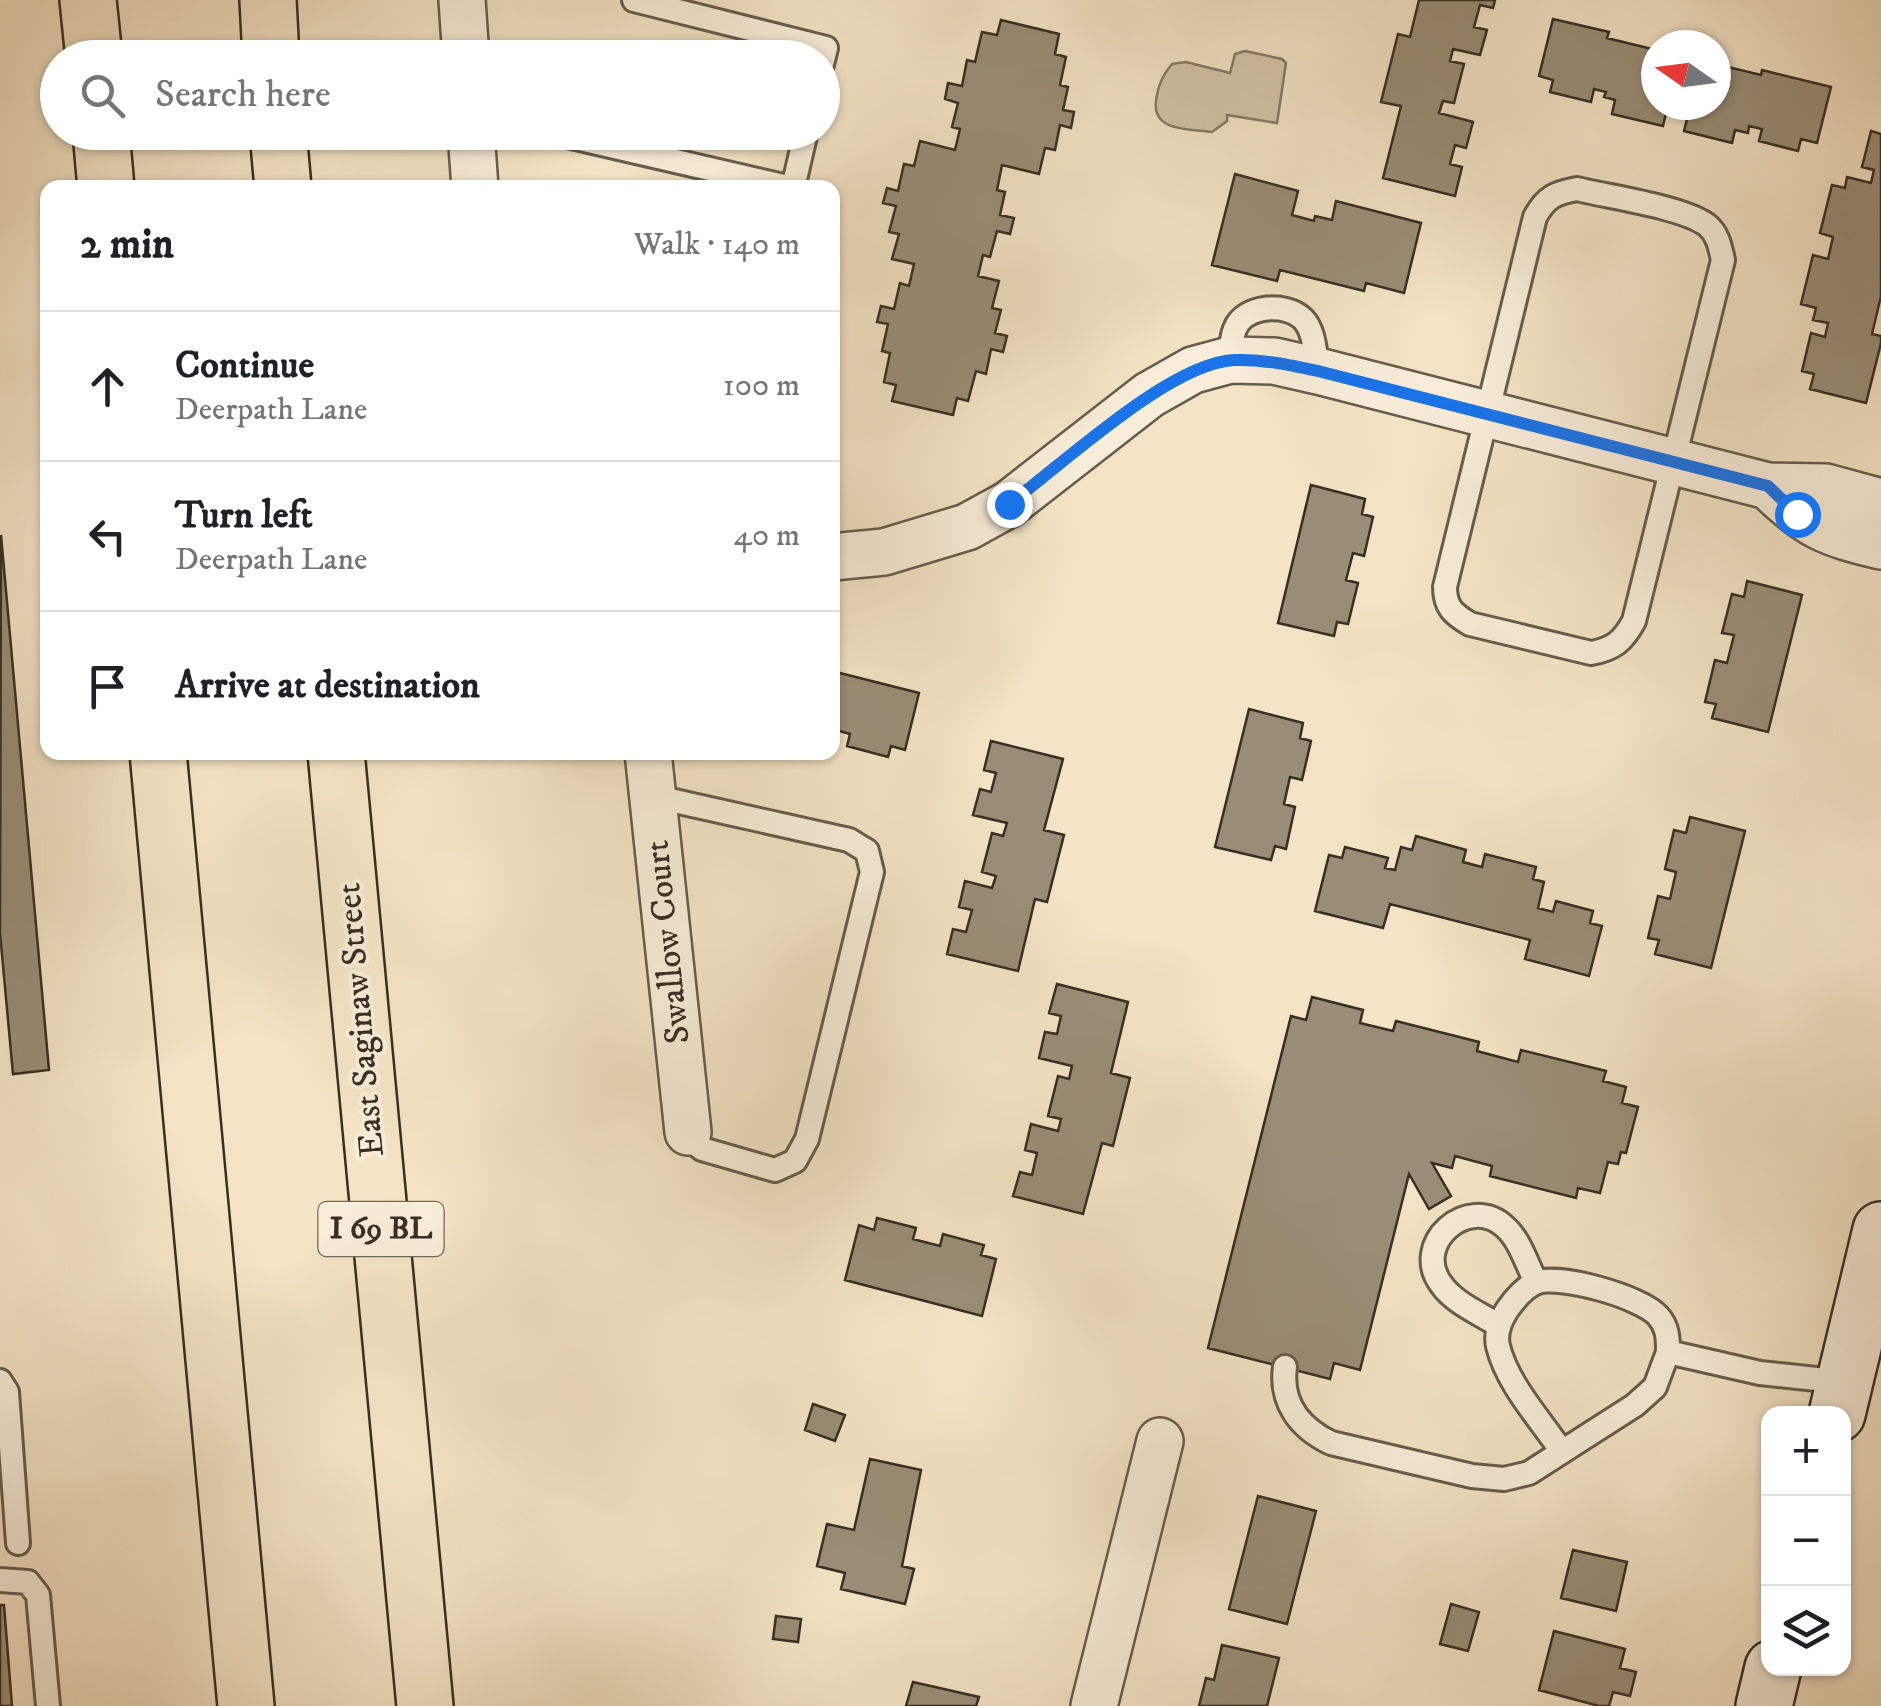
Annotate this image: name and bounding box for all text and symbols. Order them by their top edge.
north arrow [1641,30,1731,120]
search box [40,40,840,150]
icon: search [75,68,130,123]
text: Search here [155,71,331,119]
text: 2 min [80,219,174,271]
text: Walk · 140 m [634,225,800,265]
text: Continue [175,342,314,390]
icon: ahead [80,359,135,414]
text: 100 m [723,366,800,406]
text: Deerpath Lane [175,390,367,430]
route end [987,482,1033,528]
text: Turn left [175,492,313,540]
route start [1775,492,1821,538]
icon: left [80,509,135,564]
text: 40 m [733,516,800,556]
text: Deerpath Lane [175,540,367,580]
icon: arrive [80,659,135,714]
text: Arrive at destination [175,662,480,710]
street label: Swallow Court [635,838,701,1046]
street label: East Saginaw Street [327,881,395,1159]
road number: I 69 BL [318,1202,444,1256]
map controls [1761,1406,1851,1676]
button: + [1761,1406,1851,1496]
button: − [1761,1496,1851,1586]
button: layers [1761,1586,1851,1676]

